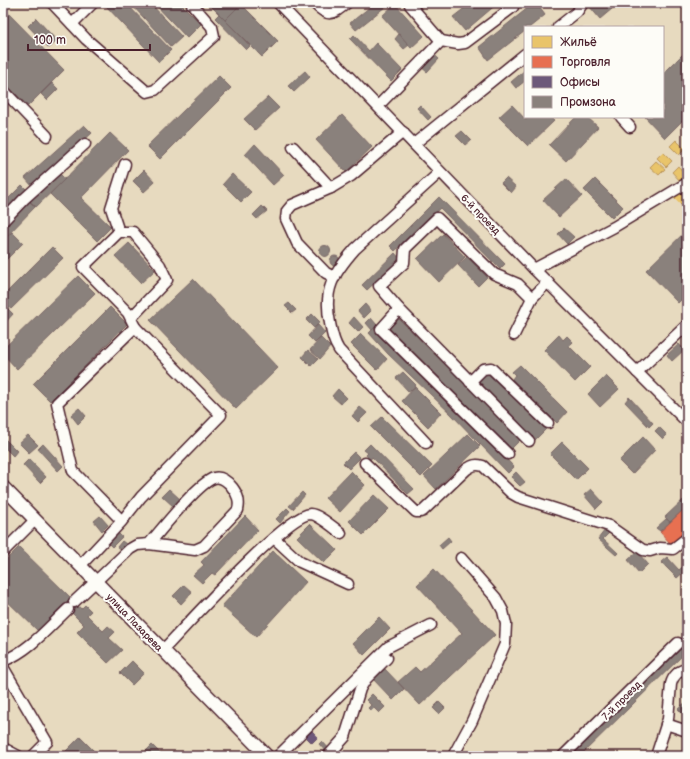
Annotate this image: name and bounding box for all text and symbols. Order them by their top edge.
scale bar [28,26,150,52]
legend [524,26,664,118]
text: 100 m [34,33,66,48]
text: Жильё [560,35,597,50]
text: Торговля [560,55,611,70]
text: Офисы [560,75,600,90]
text: Промзона [560,95,616,110]
street label: 6-й проезд [458,192,502,237]
street label: улица Лазарева [104,591,165,654]
street label: 7-й проезд [600,679,644,723]

